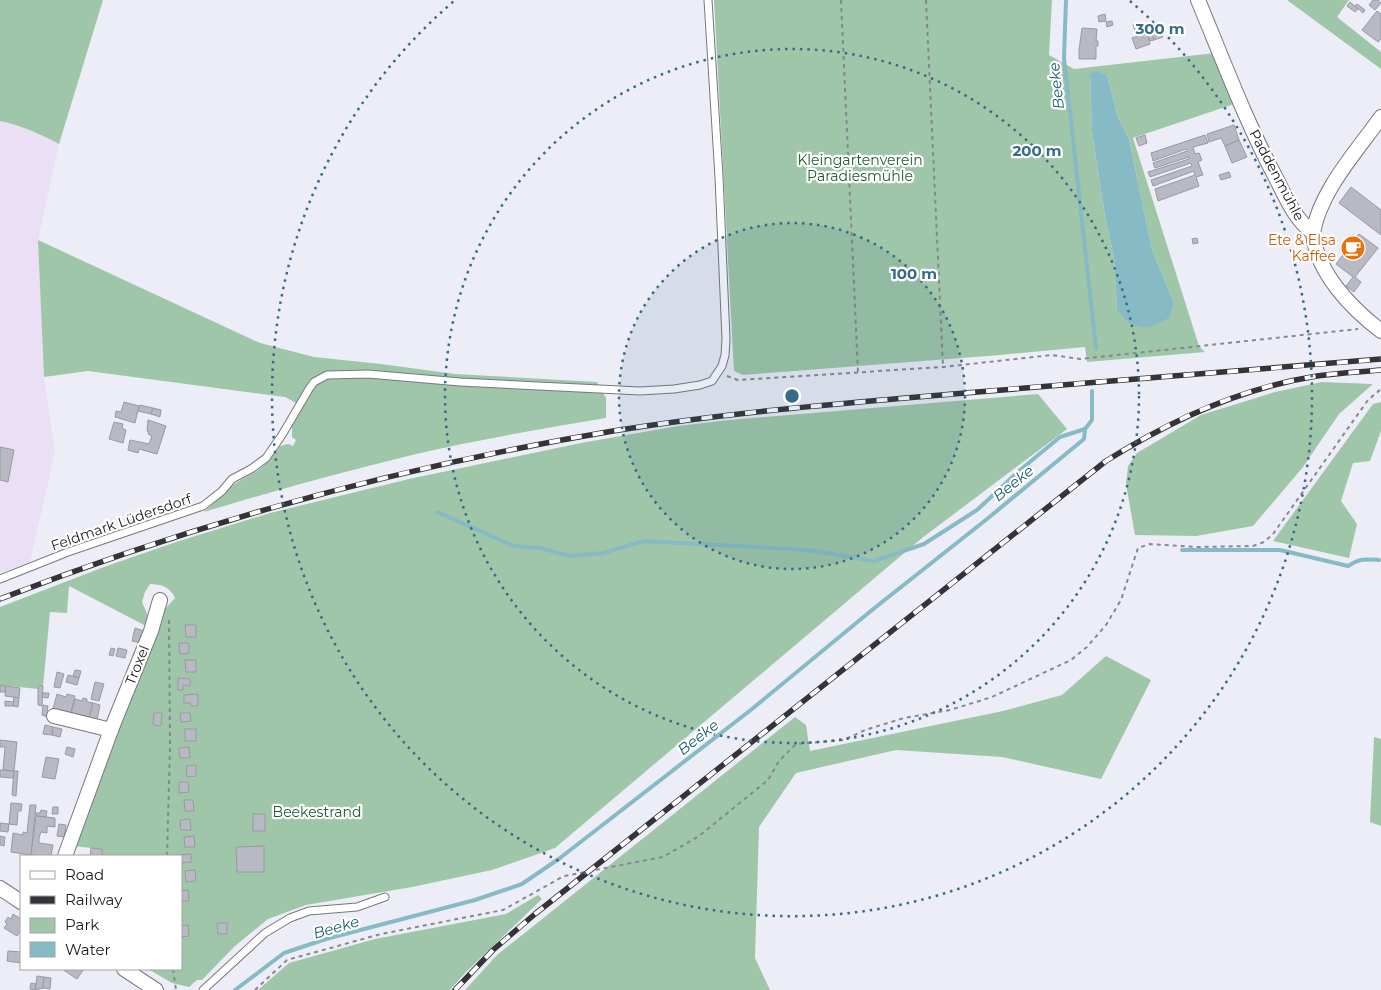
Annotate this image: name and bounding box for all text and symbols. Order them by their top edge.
text: 300 m [1134,19,1185,38]
water label: Beeke [1044,62,1068,110]
street label: Paddenmühle [1245,126,1309,224]
text: 200 m [1012,141,1062,160]
park label: Kleingartenverein Paradiesmühle [797,151,923,185]
place label: Ete & Elsa Kaffee [1268,231,1336,265]
cafe icon: Ete & Elsa Kaffee [1340,235,1366,261]
text: 100 m [891,264,937,283]
centre of rings [783,387,801,405]
water label: Beeke [989,461,1037,505]
street label: Feldmark Lüdersdorf [48,489,195,555]
street label: Troxel [121,642,153,688]
water label: Beeke [674,715,722,759]
park label: Beekestrand [273,803,361,821]
legend [20,855,182,970]
text: Road [65,865,104,884]
text: Railway [65,890,123,909]
water label: Beeke [311,911,361,943]
text: Park [65,915,99,934]
text: Water [65,940,111,959]

